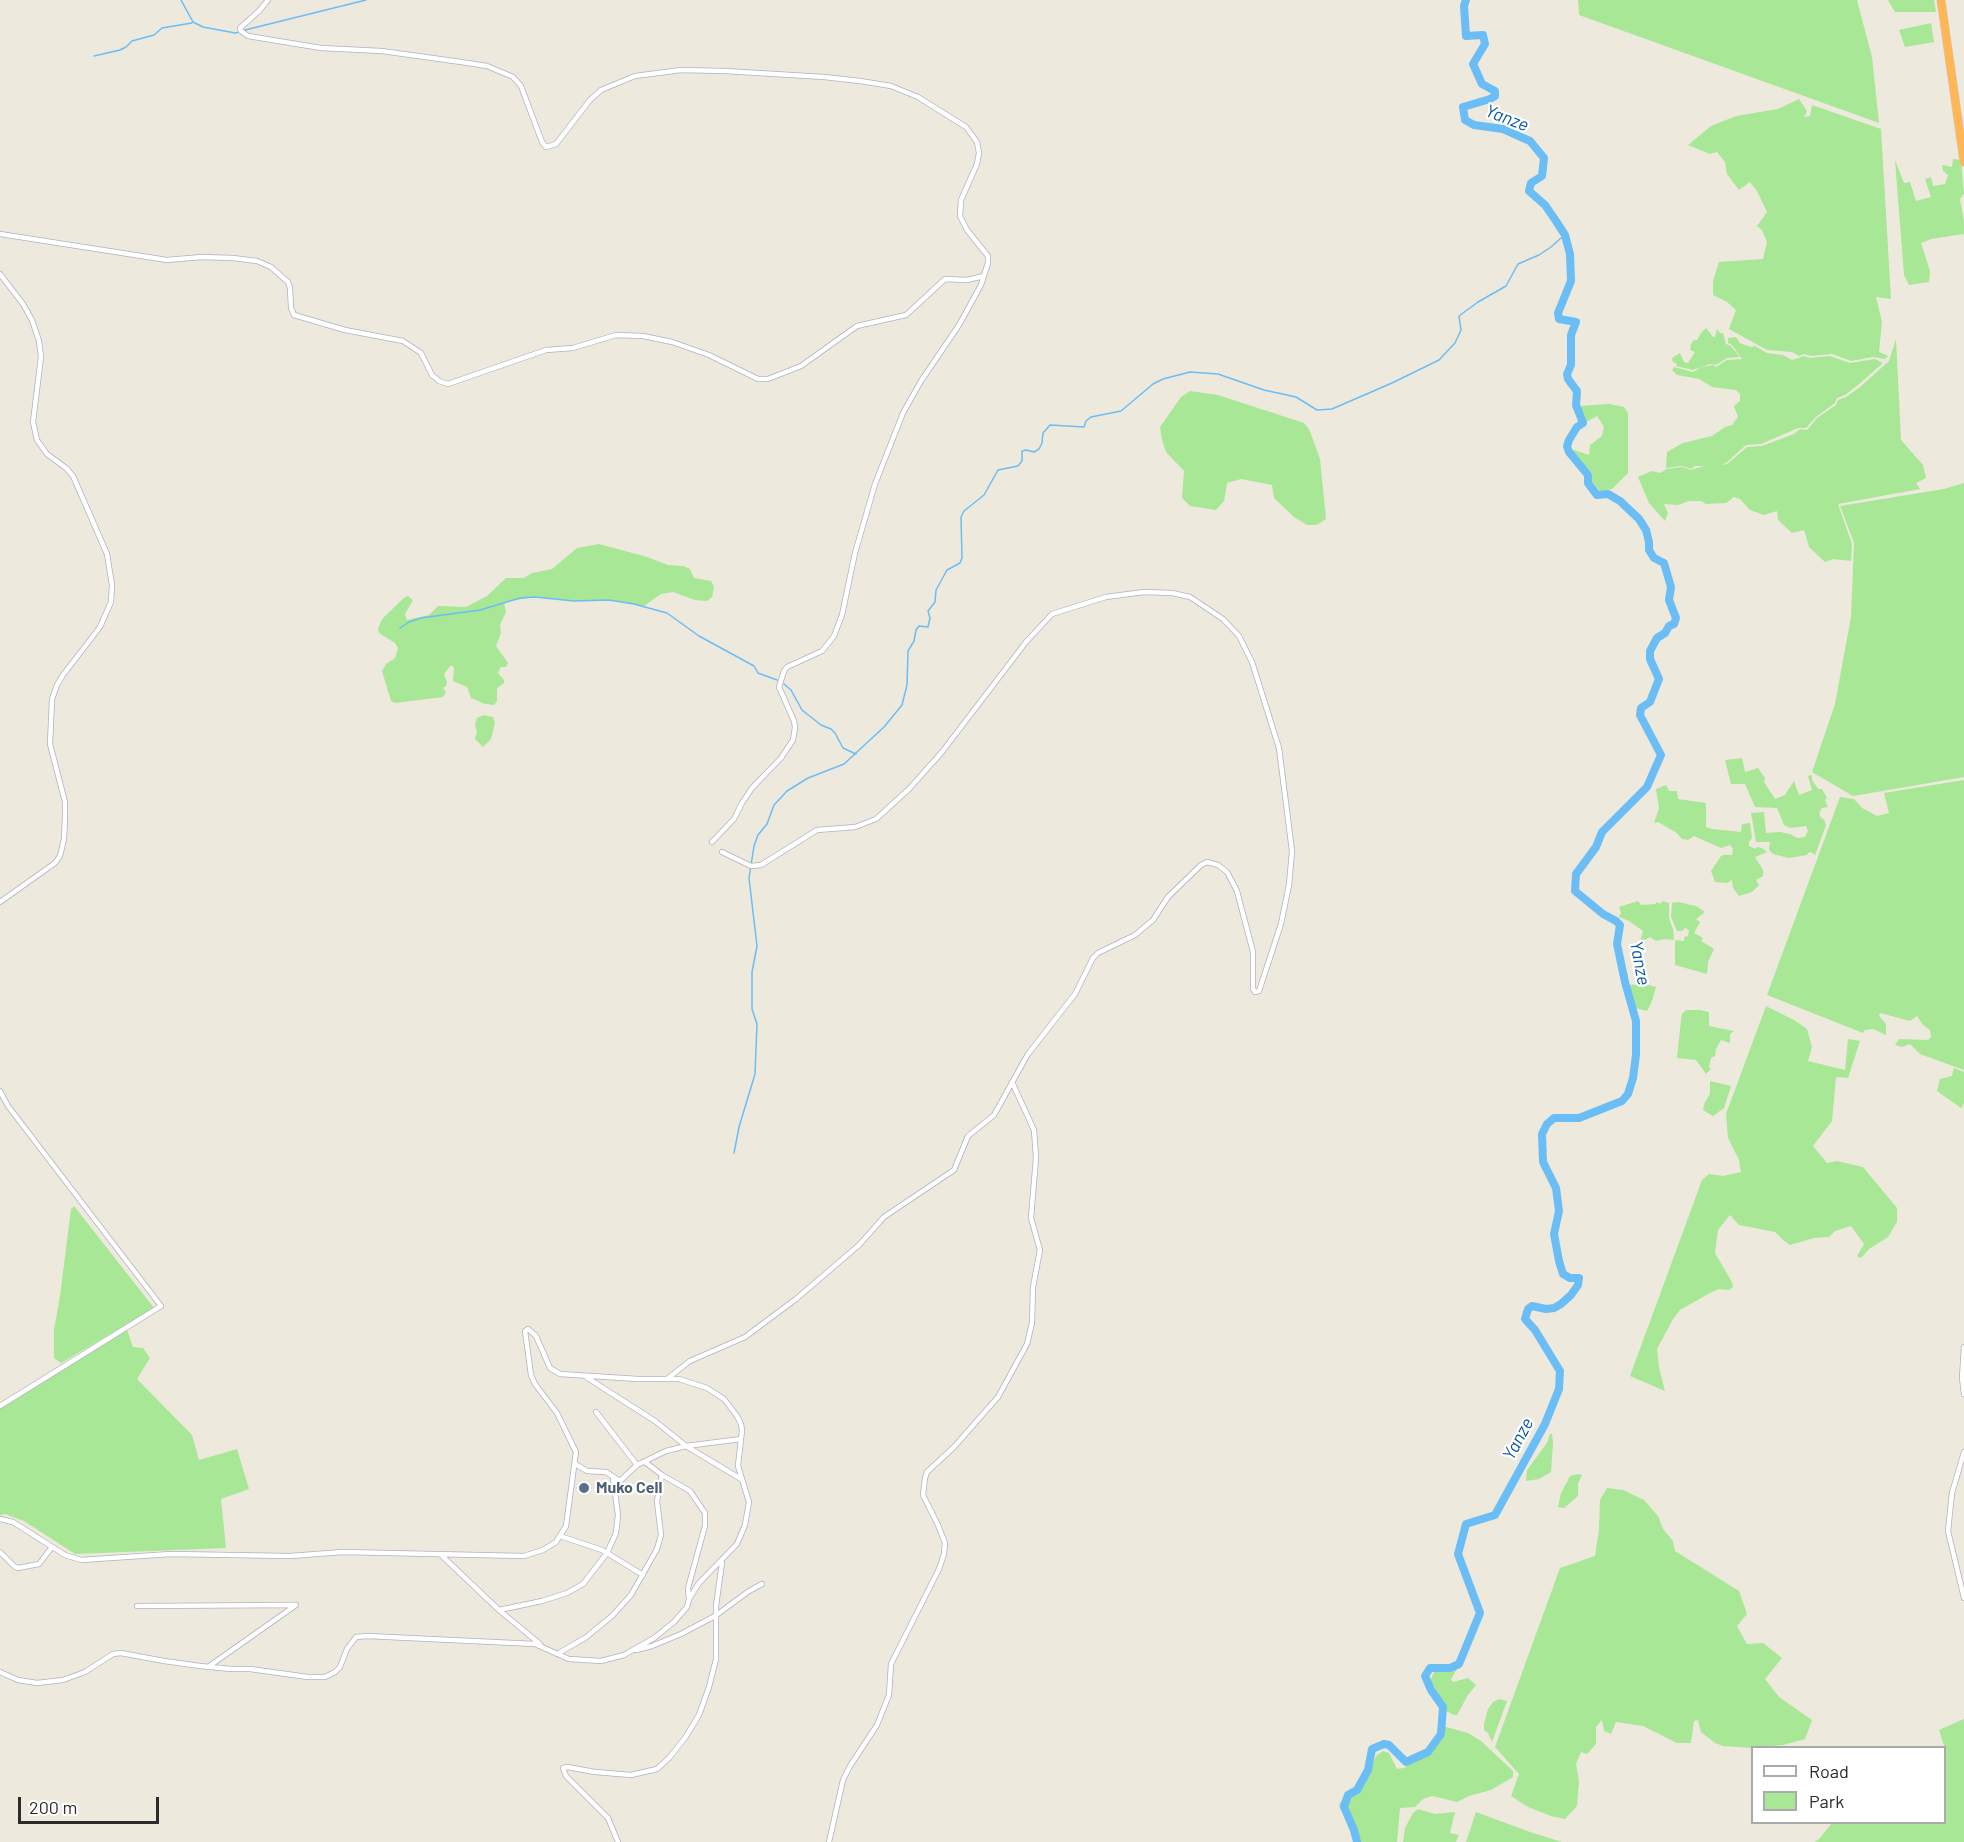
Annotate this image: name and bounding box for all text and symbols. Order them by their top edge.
water label: Yanze [1482,100,1532,136]
water label: Yanze [1625,939,1655,987]
water label: Yanze [1498,1414,1538,1464]
place label: Muko Cell [596,1478,662,1498]
marker: Muko Cell [577,1481,591,1495]
legend [1751,1746,1946,1824]
text: Road [1809,1760,1849,1782]
scale bar [21,1785,162,1823]
text: Park [1809,1790,1844,1812]
text: 200 m [29,1796,77,1818]

